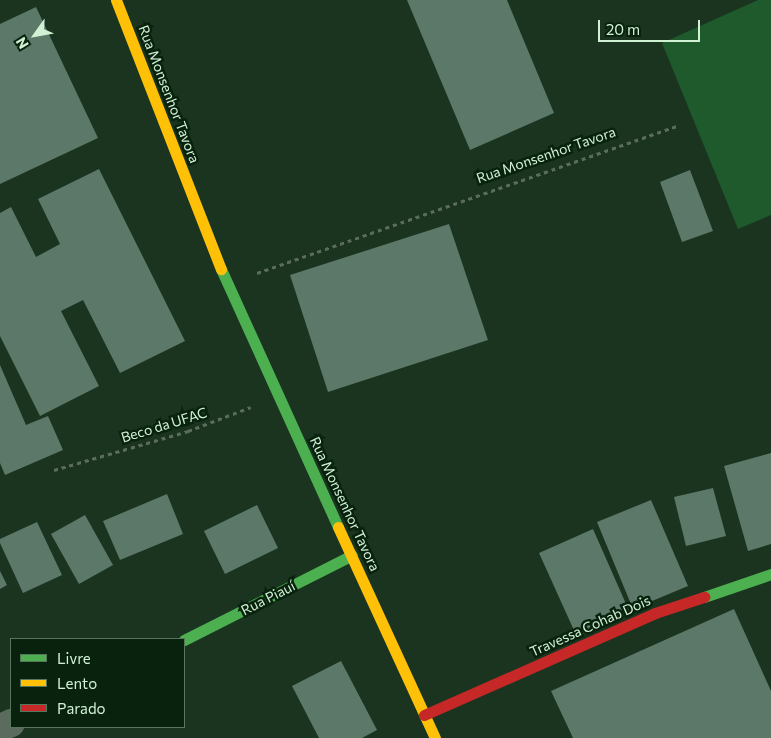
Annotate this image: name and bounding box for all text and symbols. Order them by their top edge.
north arrow [10,10,60,60]
scale bar [601,10,704,42]
text: 20 m [606,20,640,38]
street label: Rua Monsenhor Tavora [135,23,203,165]
text: N [12,34,32,52]
street label: Rua Monsenhor Tavora [474,123,618,187]
street label: Beco da UFAC [119,404,209,446]
street label: Rua Monsenhor Tavora [306,434,384,574]
street label: Rua Piauí [238,577,298,619]
street label: Travessa Cohab Dois [527,592,653,660]
legend [10,638,185,728]
text: Livre [57,649,91,667]
text: Lento [57,674,97,692]
text: Parado [57,699,106,717]

